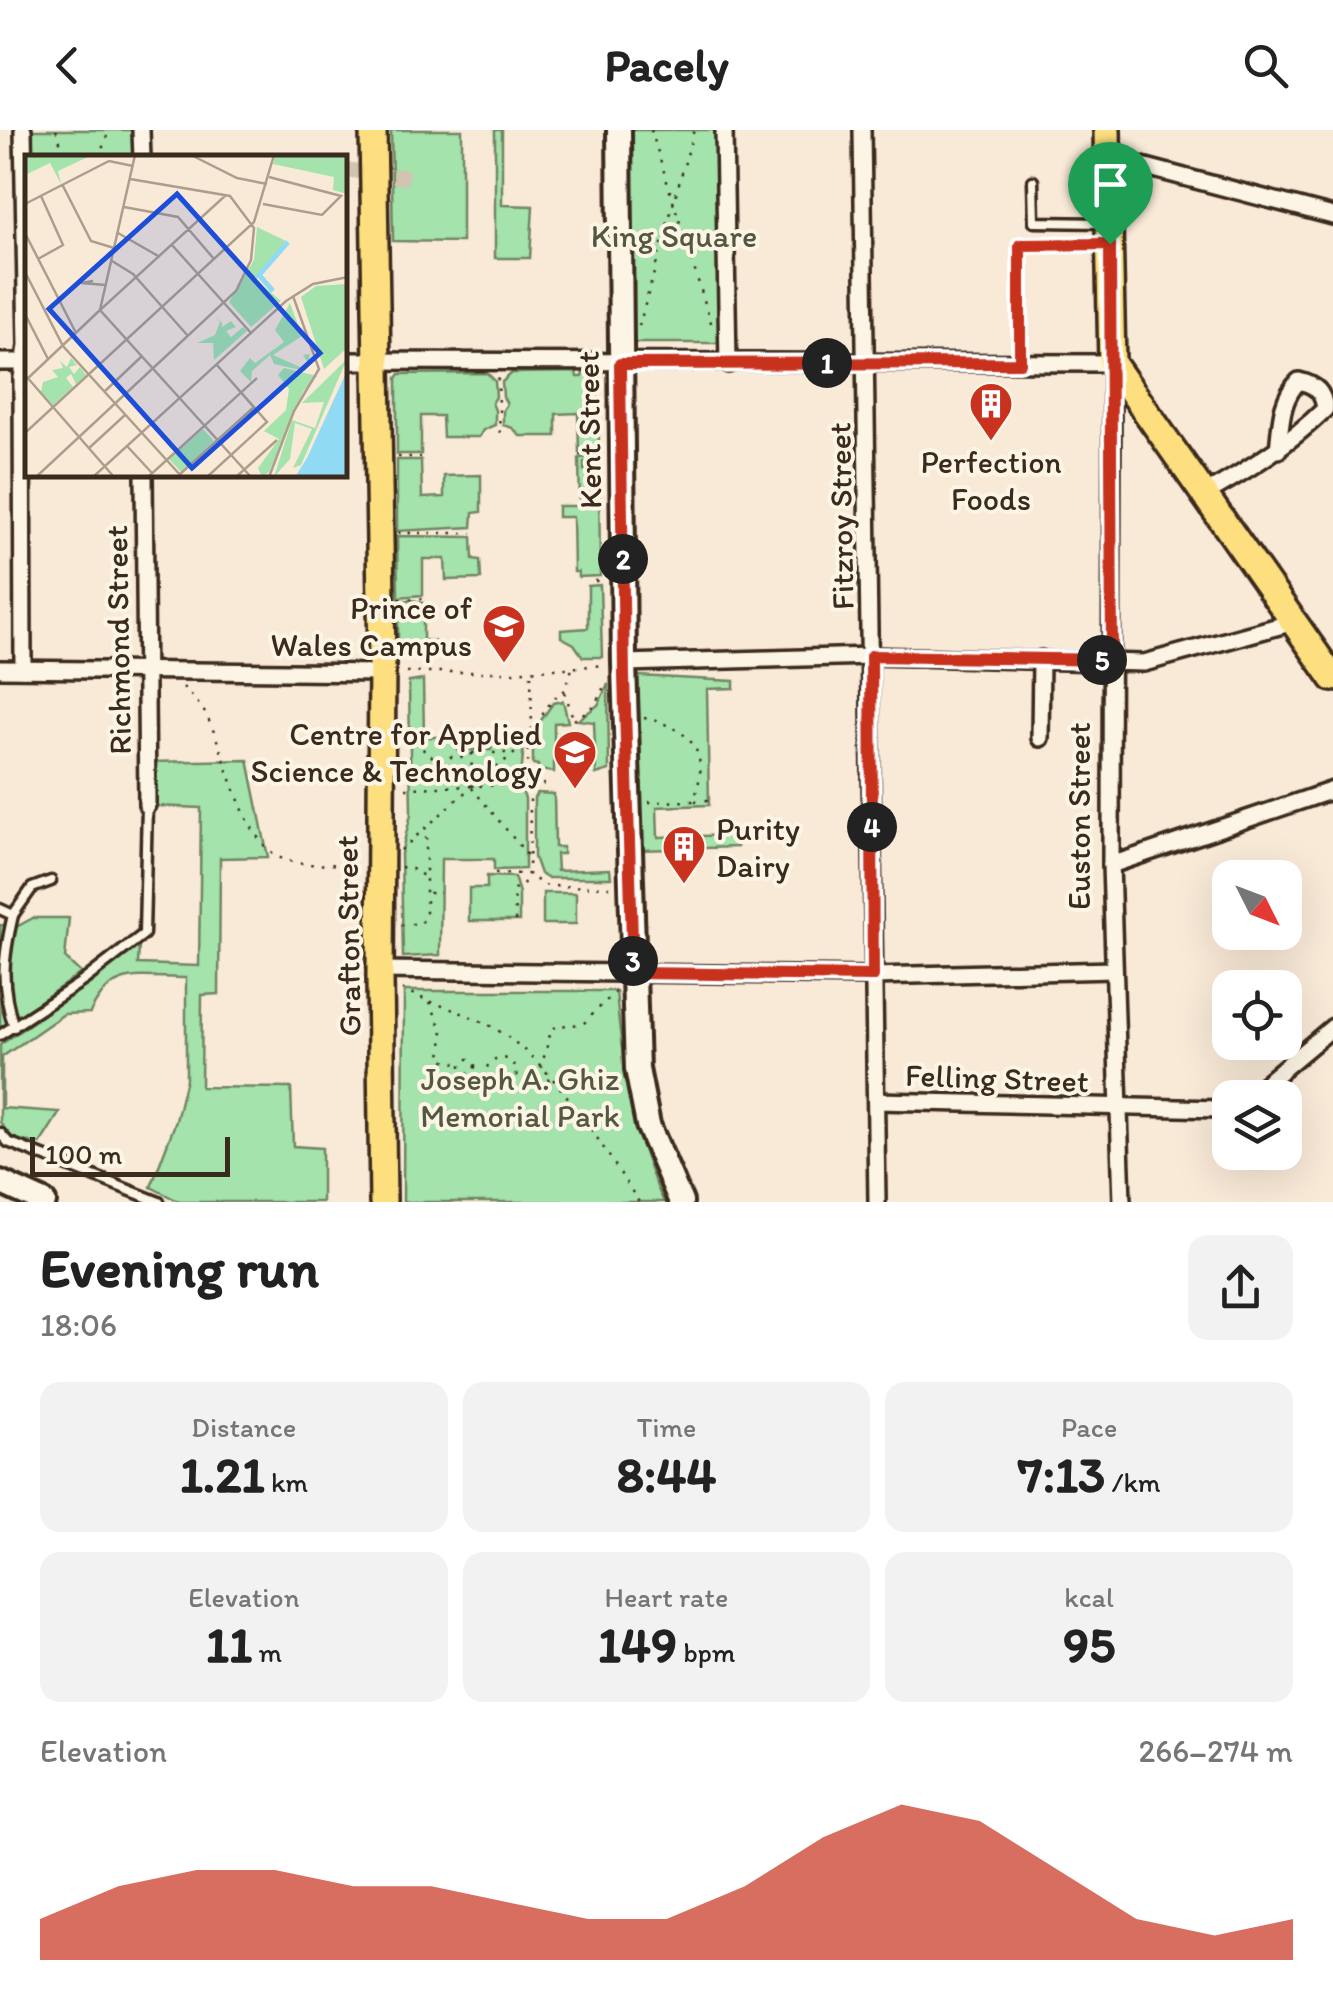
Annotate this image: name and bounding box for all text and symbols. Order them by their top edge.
icon: back [40,38,95,93]
text: Pacely [604,38,729,92]
icon: search [1238,38,1293,93]
pin [1068,142,1153,245]
inset map [25,155,348,478]
icon: arrive [1083,157,1138,212]
park label: King Square [591,217,757,255]
pin: 1 [802,338,852,388]
text: 1 [821,346,834,380]
street label: Kent Street [569,351,609,509]
building icon: Perfection Foods [968,381,1014,442]
street label: Fitzroy Street [820,422,862,610]
place label: Perfection Foods [920,443,1062,518]
street label: Richmond Street [97,525,139,755]
pin: 2 [598,534,648,584]
text: 2 [616,542,630,576]
place label: Prince of Wales Campus [270,589,473,664]
school or university icon: Prince of Wales Campus [481,603,527,664]
pin: 5 [1077,635,1127,685]
text: 5 [1095,643,1109,677]
place label: Centre for Applied Science & Technology [251,715,542,790]
street label: Euston Street [1060,722,1098,910]
school or university icon: Centre for Applied Science & Technology [552,729,598,790]
pin: 4 [847,802,897,852]
place label: Purity Dairy [716,810,800,885]
text: 4 [864,810,880,844]
building icon: Purity Dairy [661,824,707,885]
street label: Grafton Street [327,835,369,1037]
north arrow [1212,860,1302,950]
map controls [1212,860,1302,1170]
pin: 3 [608,936,658,986]
text: 3 [625,944,641,978]
button: locate [1212,970,1302,1060]
street label: Felling Street [904,1056,1090,1100]
park label: Joseph A. Ghiz Memorial Park [420,1060,620,1135]
button: layers [1212,1080,1302,1170]
scale bar [30,1132,230,1176]
text: 100 m [45,1137,122,1171]
text: Evening run [40,1235,319,1301]
button: share [1188,1235,1293,1340]
text: 18:06 [40,1306,117,1344]
text: Distance [191,1410,296,1444]
text: Time [637,1410,696,1444]
text: Pace [1061,1410,1117,1444]
text: 1.21 [180,1444,265,1505]
text: 8:44 [617,1444,716,1505]
text: 7:13 [1018,1444,1105,1505]
text: km [265,1465,308,1499]
text: /km [1105,1465,1160,1499]
text: Elevation [188,1580,299,1614]
text: Heart rate [605,1580,728,1614]
text: kcal [1064,1580,1114,1614]
text: 11 [206,1614,252,1675]
text: 149 [598,1614,677,1675]
text: 95 [1063,1614,1115,1675]
text: m [252,1635,282,1669]
text: bpm [677,1635,735,1669]
text: Elevation [40,1732,167,1770]
text: 266–274 m [1138,1732,1293,1770]

